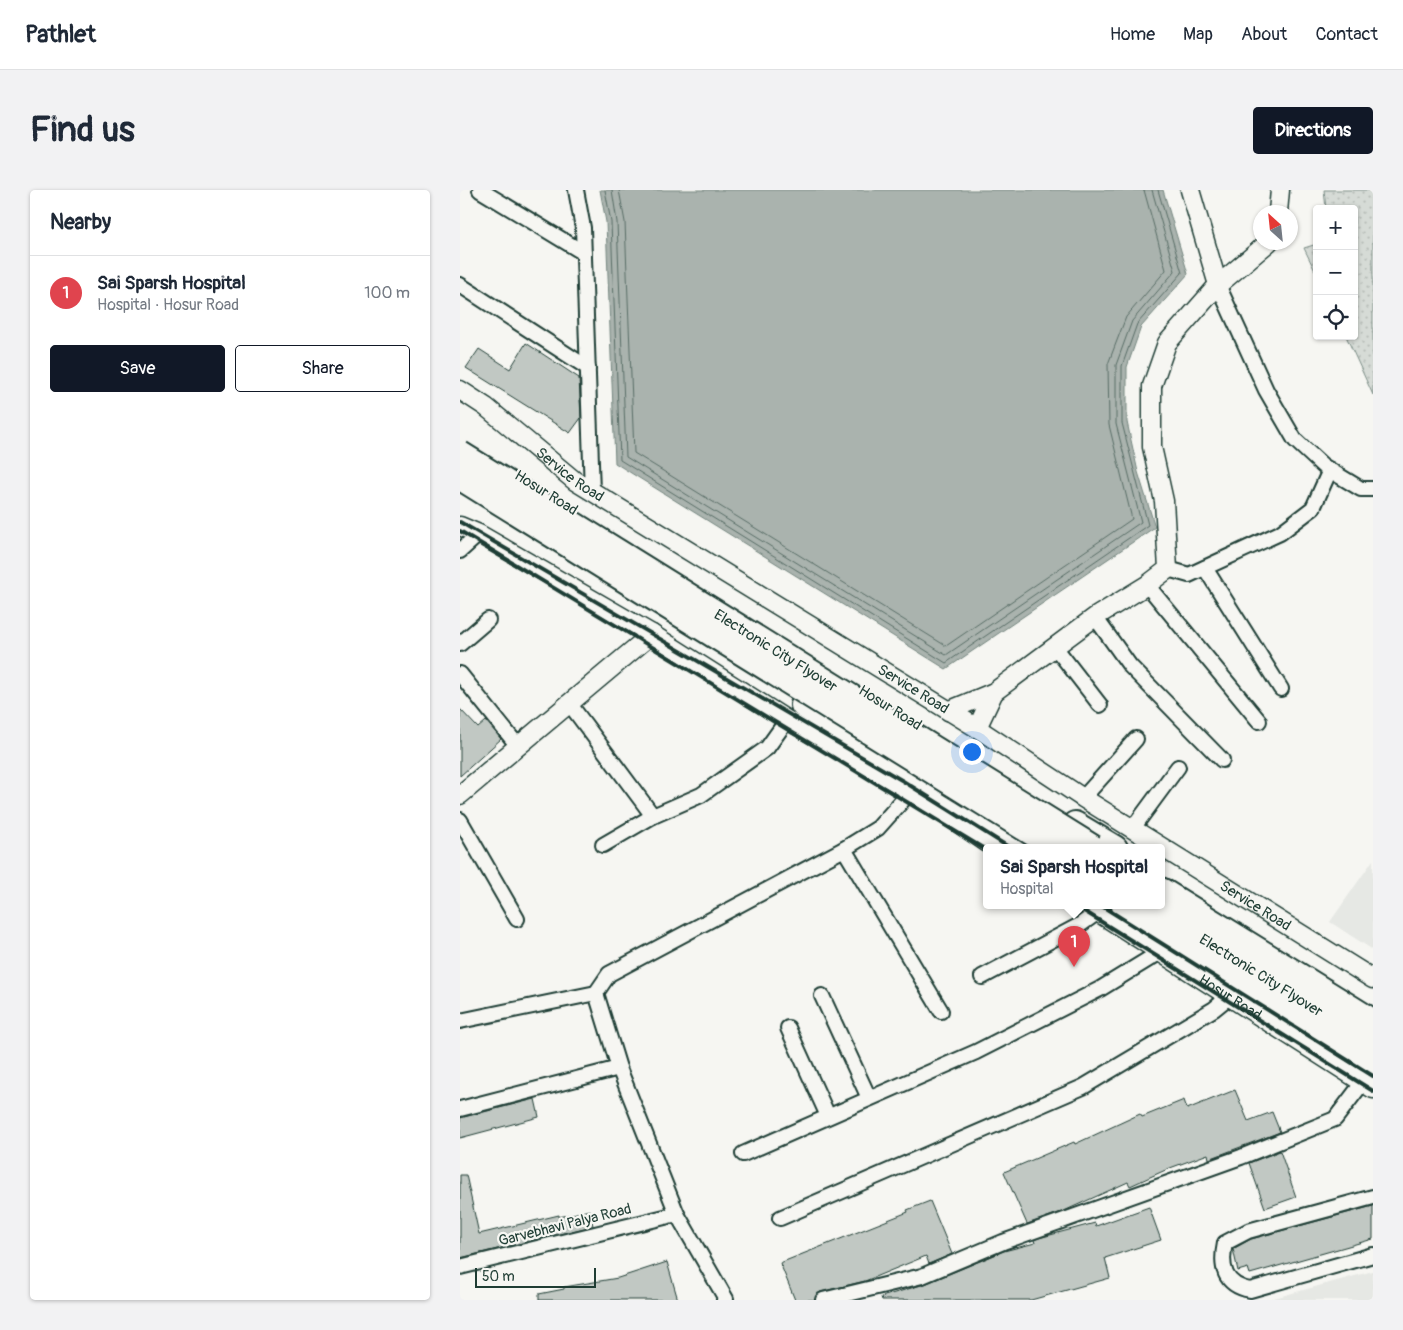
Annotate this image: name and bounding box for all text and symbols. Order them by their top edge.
text: Pathlet [25,20,96,49]
text: Home [1110,23,1155,46]
text: Map [1183,23,1213,46]
text: About [1241,23,1287,46]
text: Contact [1315,23,1378,46]
button: Directions [1253,107,1373,154]
text: Find us [30,108,135,152]
north arrow [1253,205,1298,250]
map controls [1313,205,1358,340]
button: + [1313,205,1358,250]
text: Nearby [50,209,111,236]
button: − [1313,250,1358,295]
text: Sai Sparsh Hospital [97,271,246,295]
text: 1 [63,283,69,303]
text: 100 m [364,283,410,303]
text: Hospital · Hosur Road [97,295,239,315]
button: locate [1313,295,1358,340]
button: Save [50,345,225,392]
button: Share [235,345,410,392]
street label: Service Road [532,443,608,506]
street label: Hosur Road [511,466,581,520]
street label: Electronic City Flyover [711,605,842,696]
street label: Service Road [874,660,953,718]
street label: Hosur Road [855,681,925,735]
your location [959,739,985,765]
popup [983,844,1165,909]
text: Sai Sparsh Hospital [1000,855,1148,879]
street label: Service Road [1216,876,1295,935]
text: Hospital [1000,879,1054,899]
pin: 1 [1058,926,1090,967]
street label: Electronic City Flyover [1196,930,1327,1021]
street label: Hosur Road [1195,970,1265,1025]
street label: Garvebhavi Palya Road [497,1199,633,1251]
scale bar [475,1265,596,1288]
text: 50 m [482,1268,515,1285]

